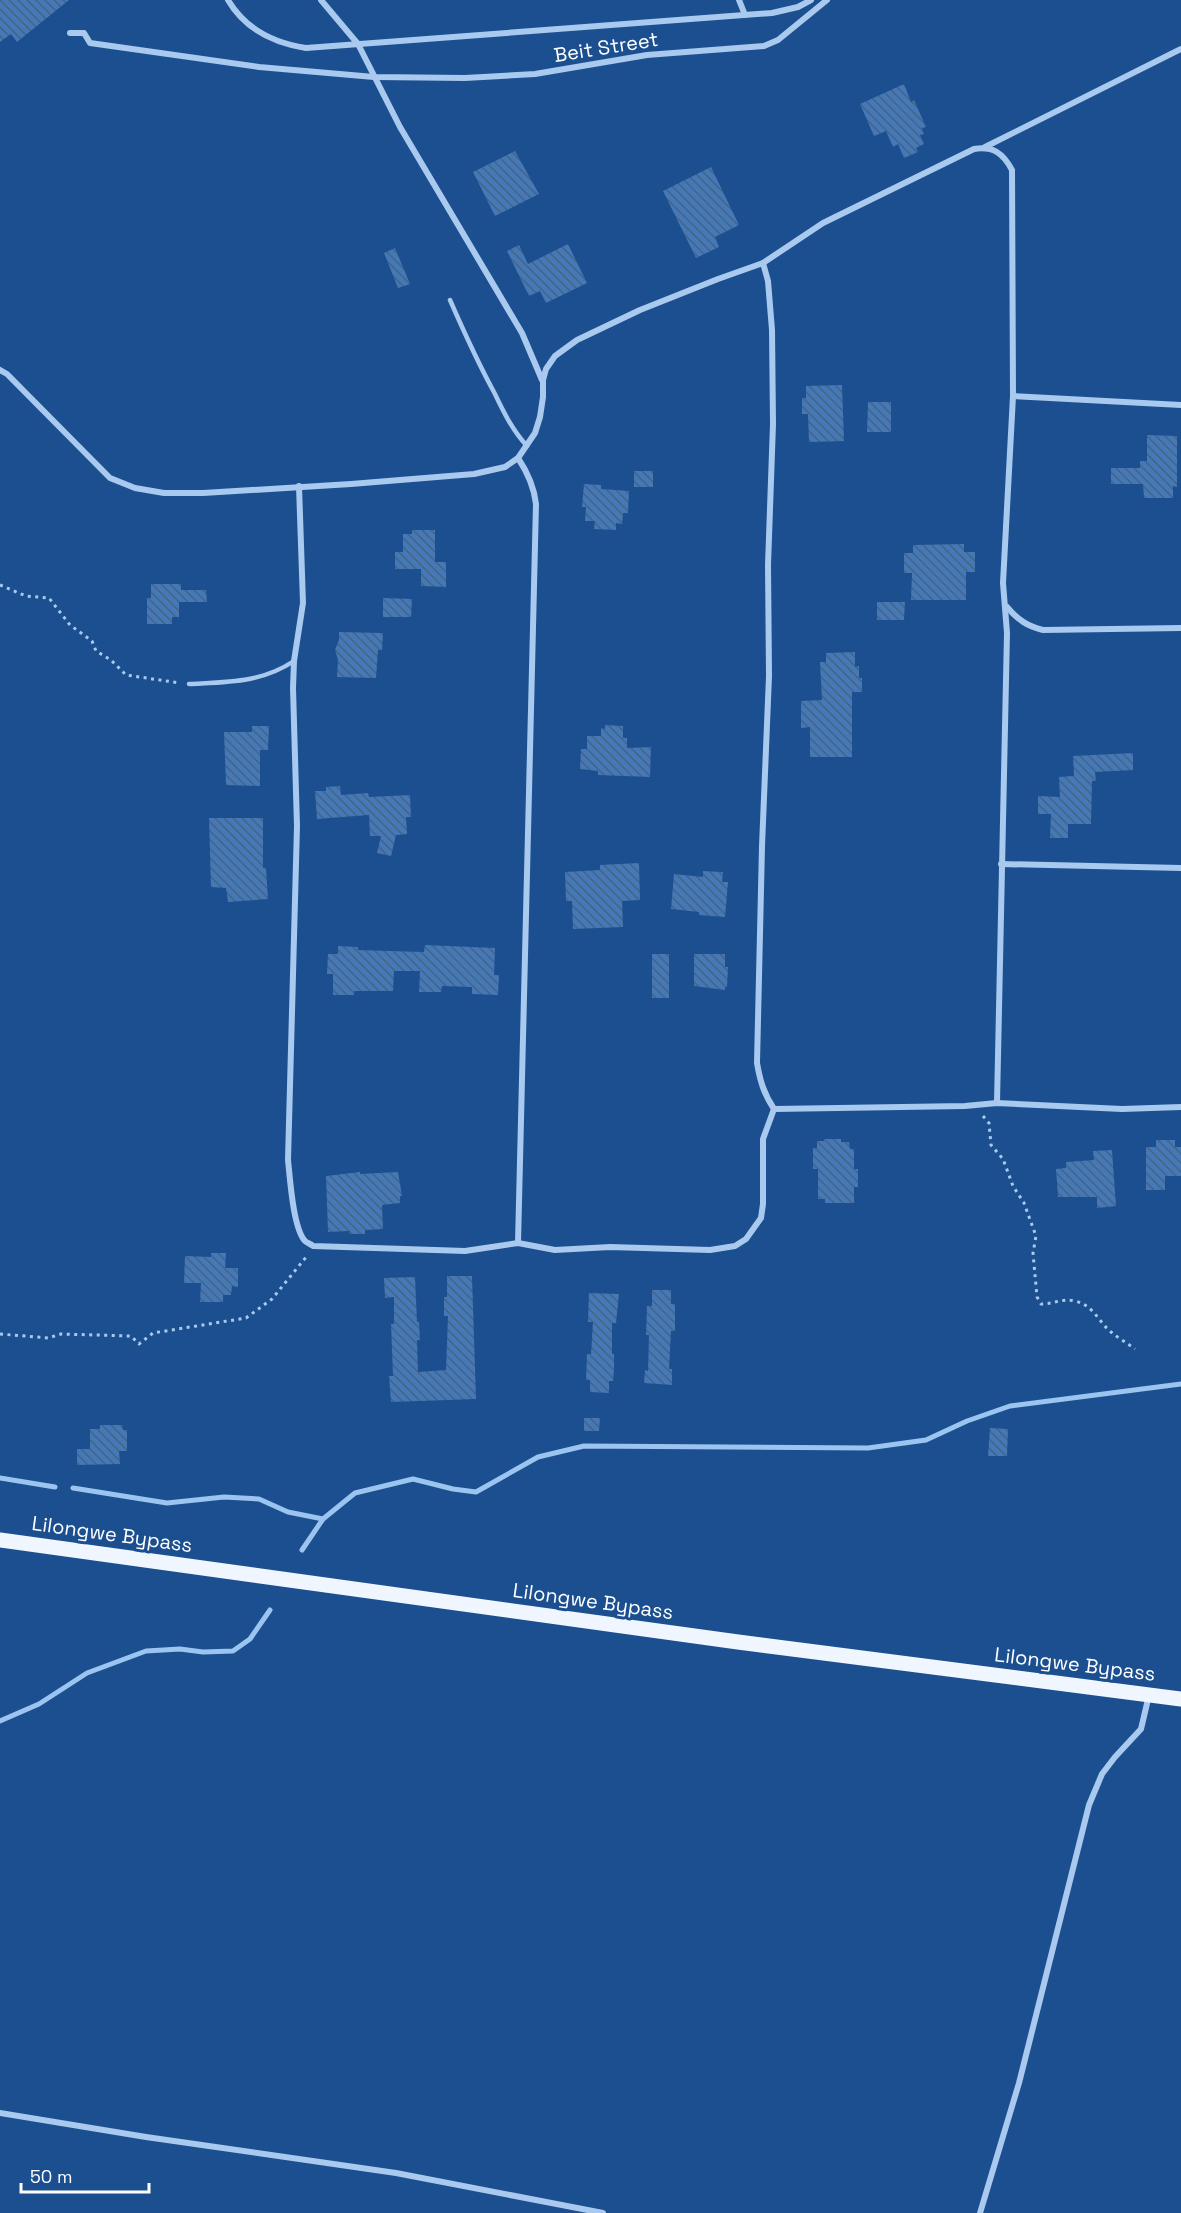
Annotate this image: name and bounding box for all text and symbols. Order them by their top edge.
street label: Beit Street [552,26,660,68]
street label: Lilongwe Bypass [30,1510,194,1558]
street label: Lilongwe Bypass [511,1577,675,1625]
street label: Lilongwe Bypass [993,1641,1157,1687]
scale bar [21,2156,148,2194]
text: 50 m [30,2165,72,2188]

